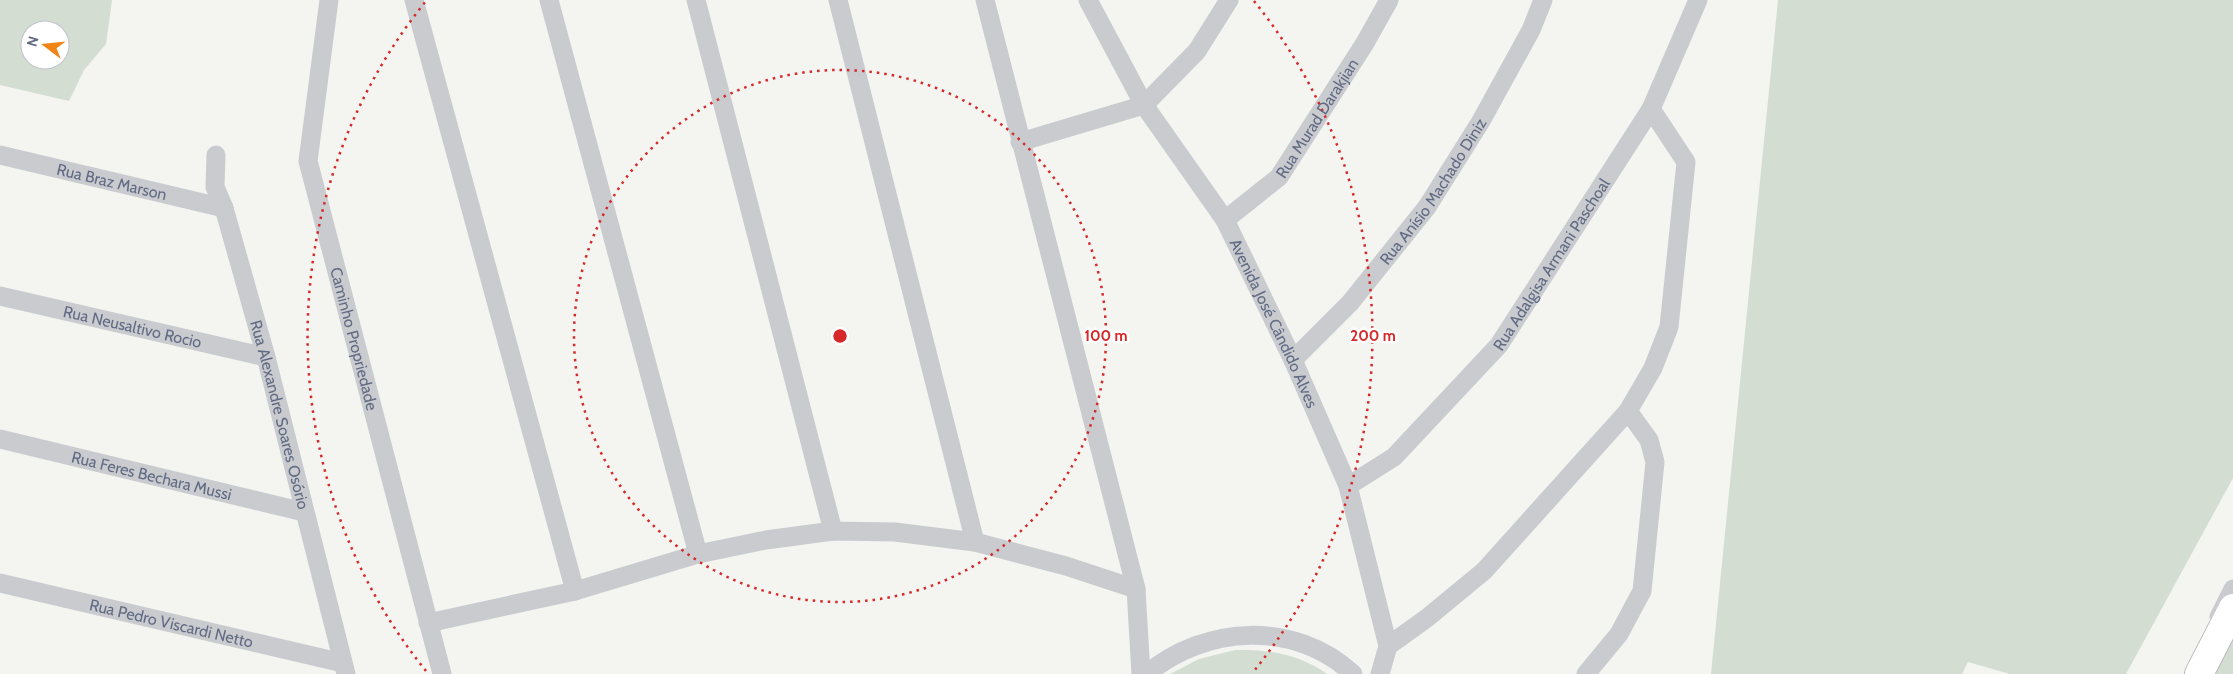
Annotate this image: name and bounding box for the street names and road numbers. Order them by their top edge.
street label: Rua Murad Darakjian [1272,55,1362,181]
street label: Rua Anísio Machado Diniz [1375,114,1490,268]
street label: Rua Braz Marson [55,159,169,204]
street label: Rua Adalgisa Armani Paschoal [1489,174,1614,354]
street label: Avenida José Cândido Alves [1226,235,1322,411]
street label: Caminho Propriedade [327,265,382,412]
street label: Rua Neusaltivo Rocio [62,301,204,352]
street label: Rua Alexandre Soares Osório [247,318,314,511]
street label: Rua Feres Bechara Mussi [70,447,234,504]
street label: Rua Pedro Viscardi Netto [88,595,255,651]

